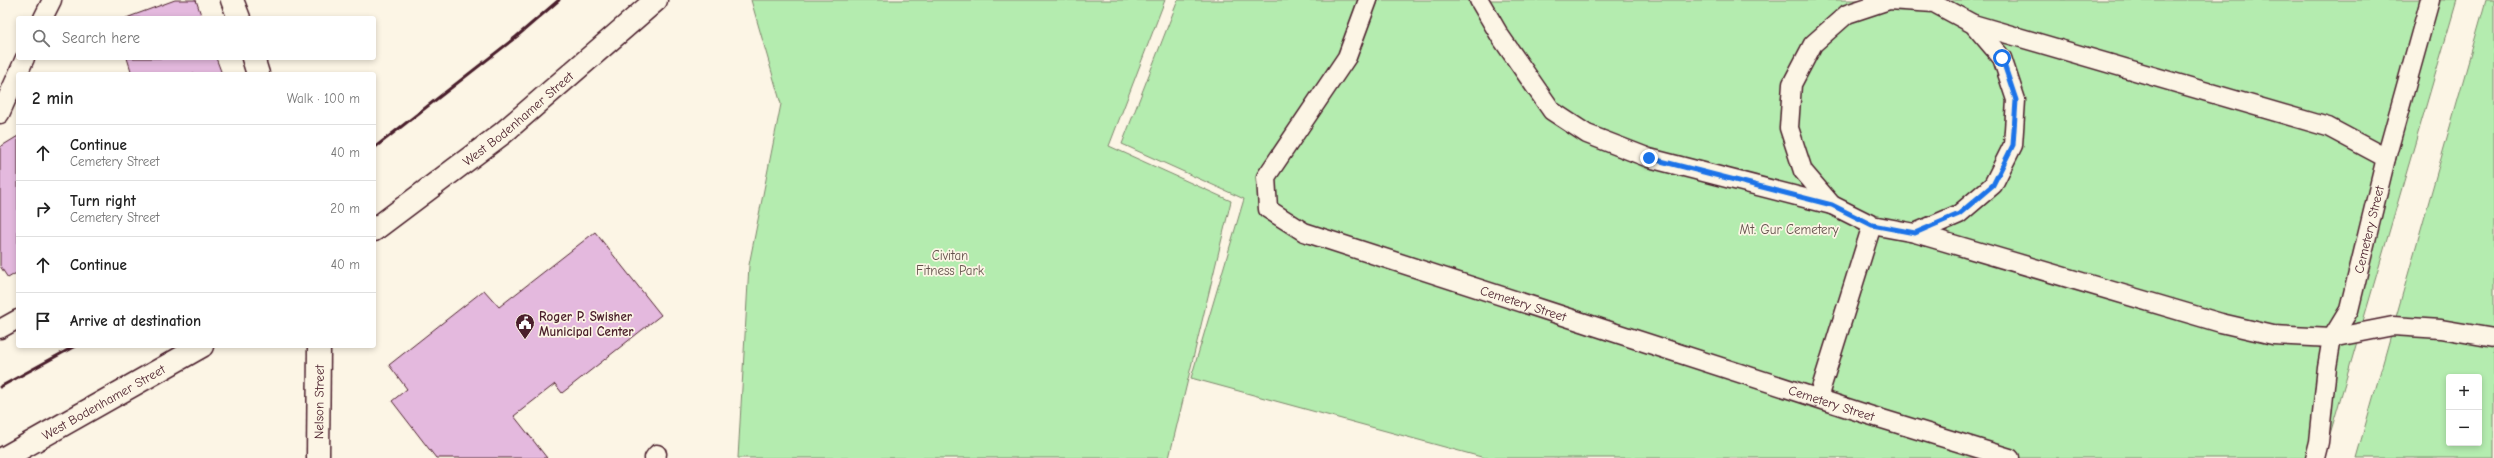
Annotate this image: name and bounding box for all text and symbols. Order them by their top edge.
search box [16,16,376,60]
icon: search [30,27,52,49]
text: Search here [62,29,140,47]
route start [1993,49,2011,67]
street label: West Bodenhamer Street [460,68,577,169]
text: 2 min [32,89,73,108]
text: Walk · 100 m [287,91,360,106]
text: Continue [70,136,127,154]
icon: ahead [32,142,54,164]
text: 40 m [331,145,360,160]
route end [1640,149,1658,167]
text: Cemetery Street [70,154,159,169]
street label: Cemetery Street [2351,183,2387,275]
text: Turn right [70,192,136,210]
icon: right [32,198,54,220]
text: 20 m [330,201,360,216]
text: Cemetery Street [70,210,159,225]
park label: Mt. Gur Cemetery [1740,222,1839,237]
park label: Civitan Fitness Park [916,248,985,278]
icon: ahead [32,254,54,276]
text: Continue [70,256,127,274]
text: 40 m [331,257,360,272]
street label: Cemetery Street [1478,283,1569,325]
place label: Roger P. Swisher Municipal Center [539,309,634,339]
icon: arrive [32,310,54,332]
text: Arrive at destination [70,312,201,330]
public building icon: Roger P. Swisher Municipal Center [514,312,536,340]
street label: West Bodenhamer Street [39,361,169,443]
street label: Nelson Street [311,363,327,439]
map controls [2446,374,2482,446]
button: + [2446,374,2482,410]
street label: Cemetery Street [1787,382,1878,425]
button: − [2446,410,2482,446]

